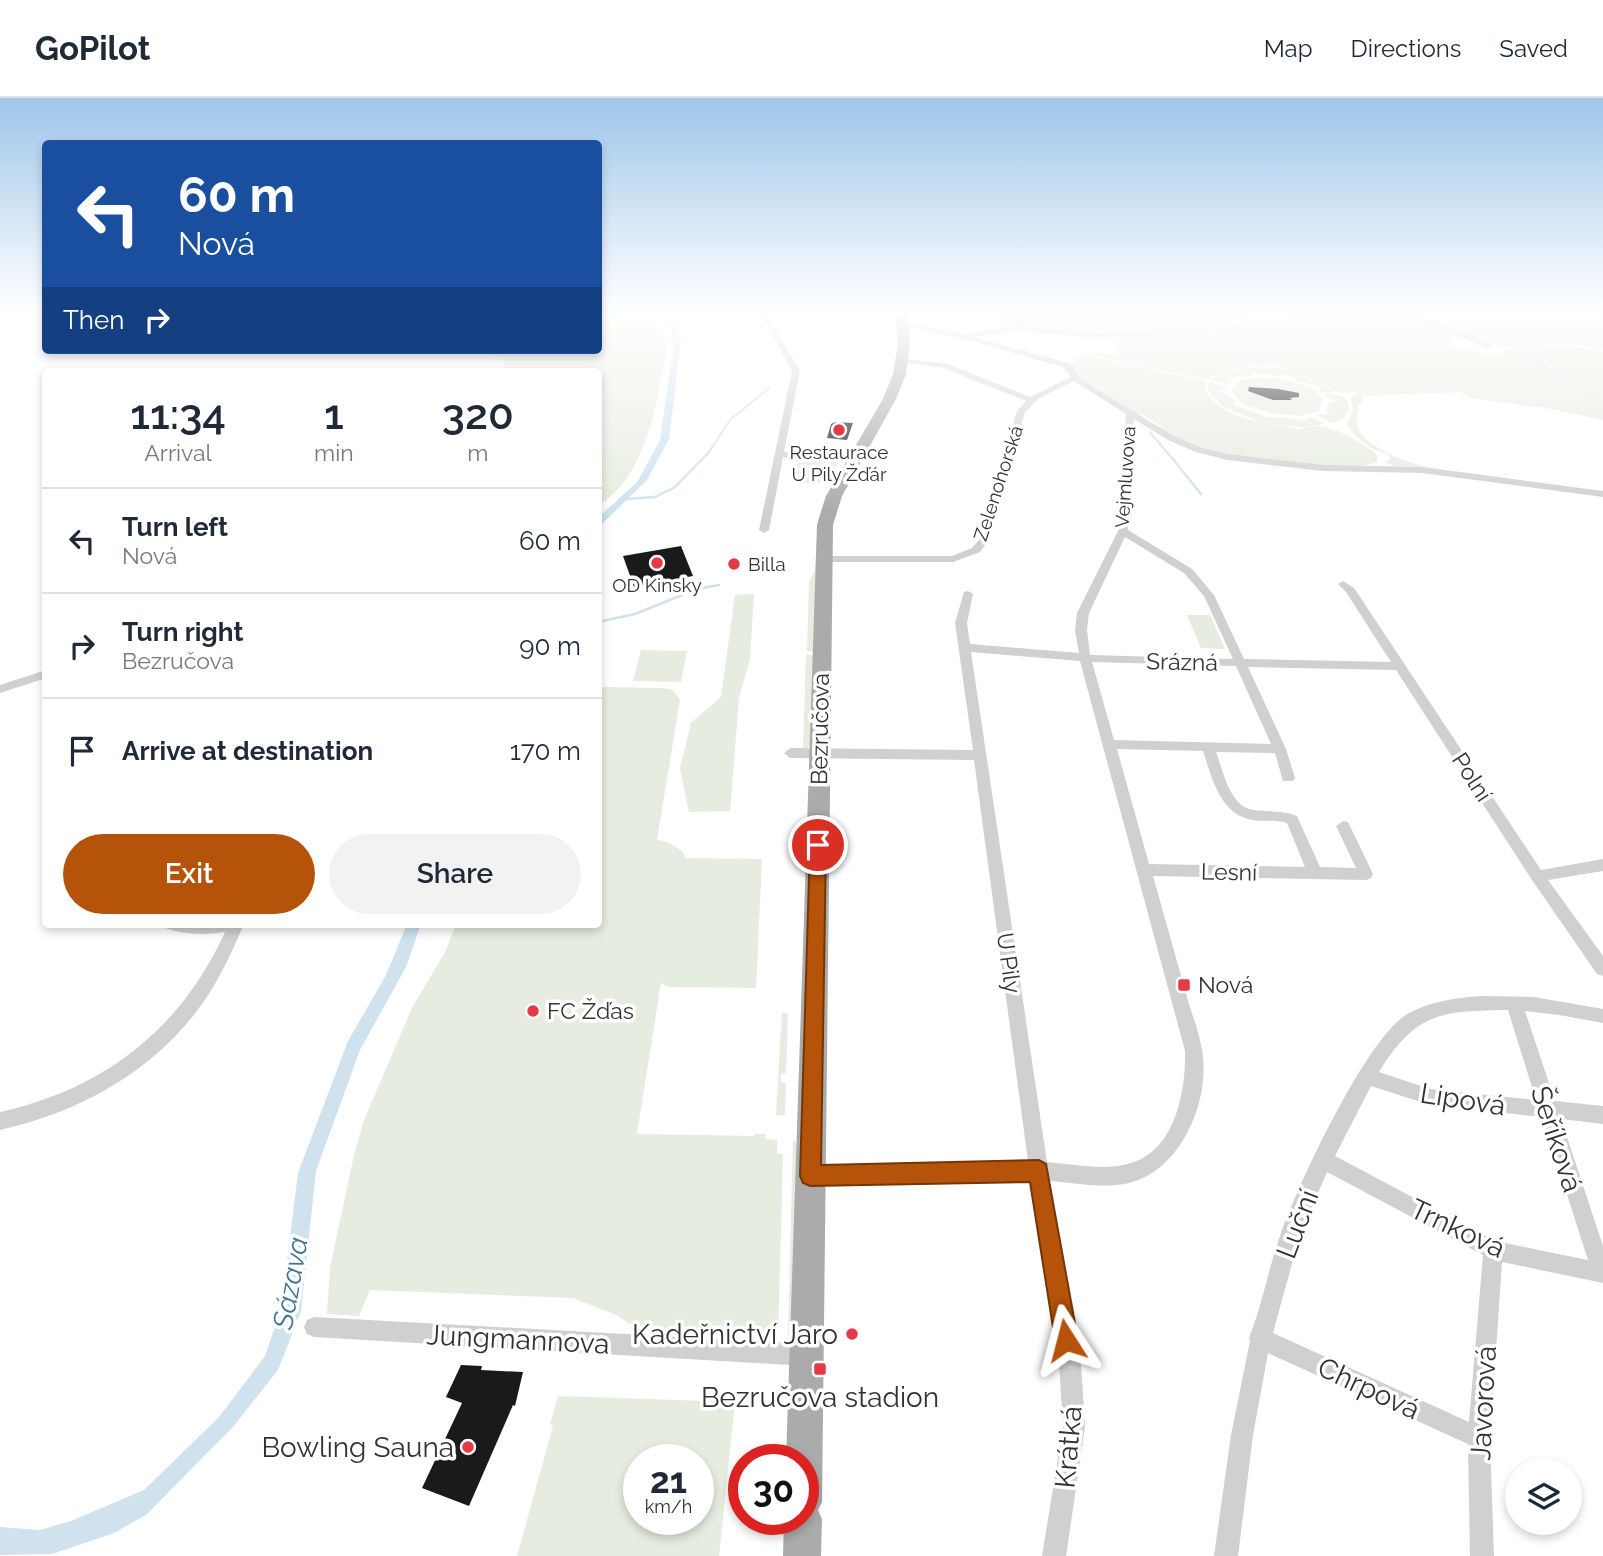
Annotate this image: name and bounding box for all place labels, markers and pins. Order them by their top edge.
marker: Restaurace U Pily Žďár [831,422,847,438]
place label: Restaurace U Pily Žďár [790,441,888,485]
place label: Billa [748,553,786,575]
marker: OD Kinsky [649,555,665,571]
marker: Billa [726,556,742,572]
place label: OD Kinsky [612,574,702,596]
pin [788,815,848,875]
place label: Nová [1198,971,1253,998]
marker: Nová [1176,977,1192,993]
place label: FC Žďas [547,997,634,1024]
marker: FC Žďas [525,1003,541,1019]
place label: Kadeřnictví Jaro [632,1318,838,1351]
marker: Kadeřnictví Jaro [844,1326,860,1342]
marker: Bezručova stadion [812,1361,828,1377]
place label: Bezručova stadion [701,1381,939,1414]
place label: Bowling Sauna [261,1431,454,1464]
marker: Bowling Sauna [460,1439,476,1455]

